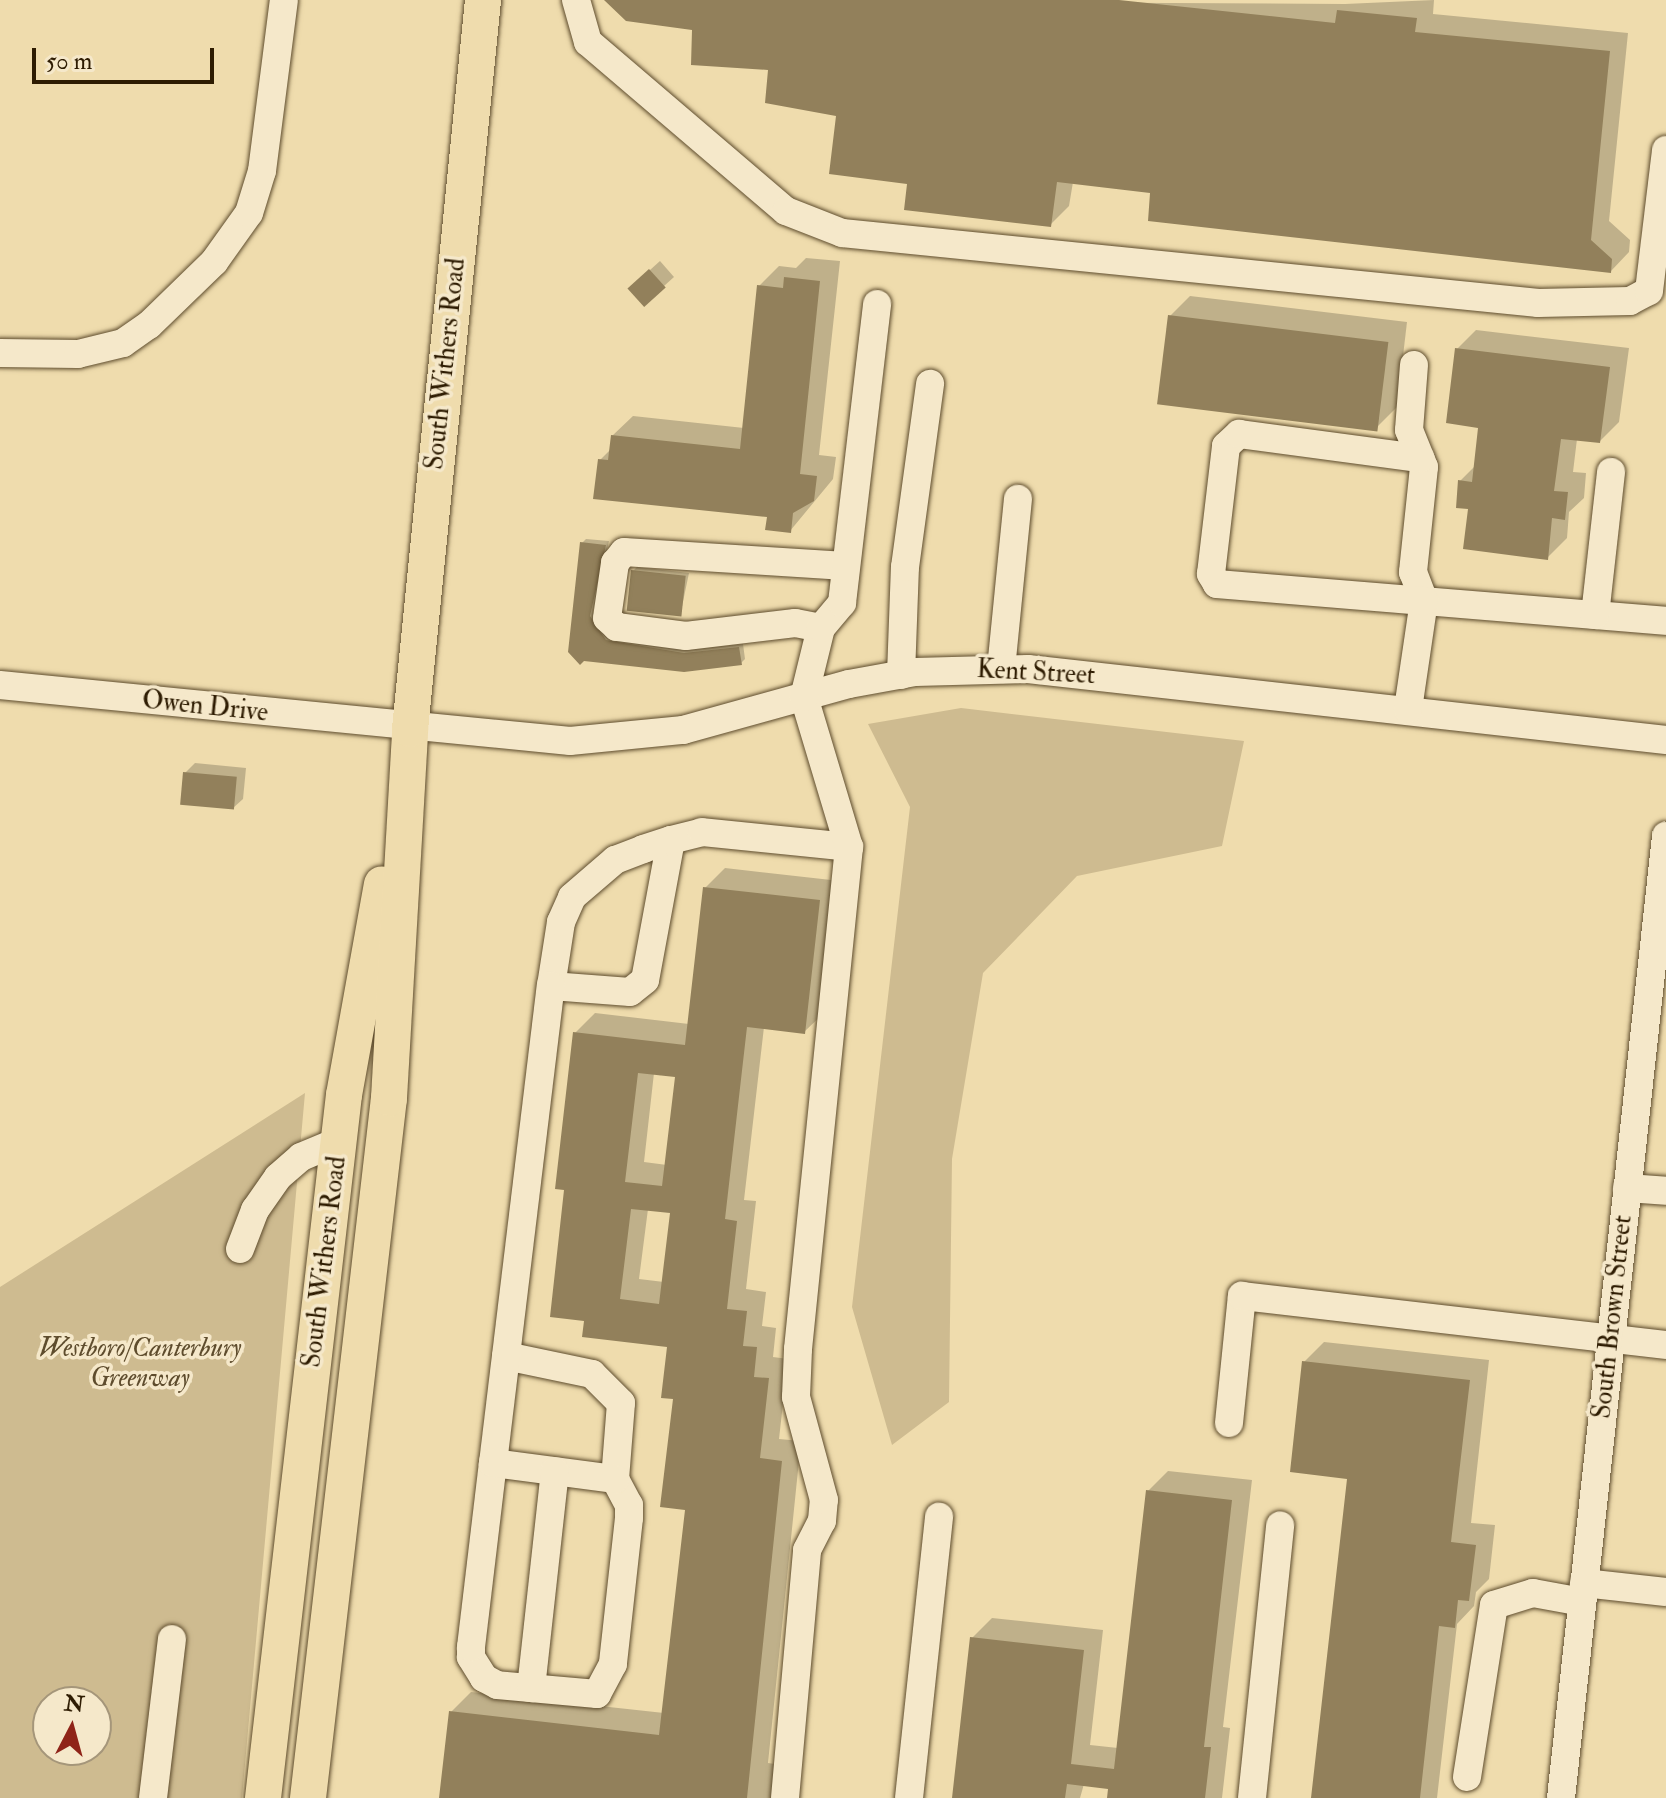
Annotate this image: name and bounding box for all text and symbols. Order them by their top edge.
scale bar [36,32,218,82]
text: 50 m [46,46,92,77]
street label: South Withers Road [419,257,473,471]
street label: Kent Street [976,654,1096,692]
street label: Owen Drive [141,685,269,729]
street label: South Withers Road [297,1155,353,1369]
street label: South Brown Street [1587,1214,1639,1420]
park label: Westboro/Canterbury Greenway [39,1333,241,1394]
north arrow [32,1686,112,1766]
text: N [63,1689,86,1719]

